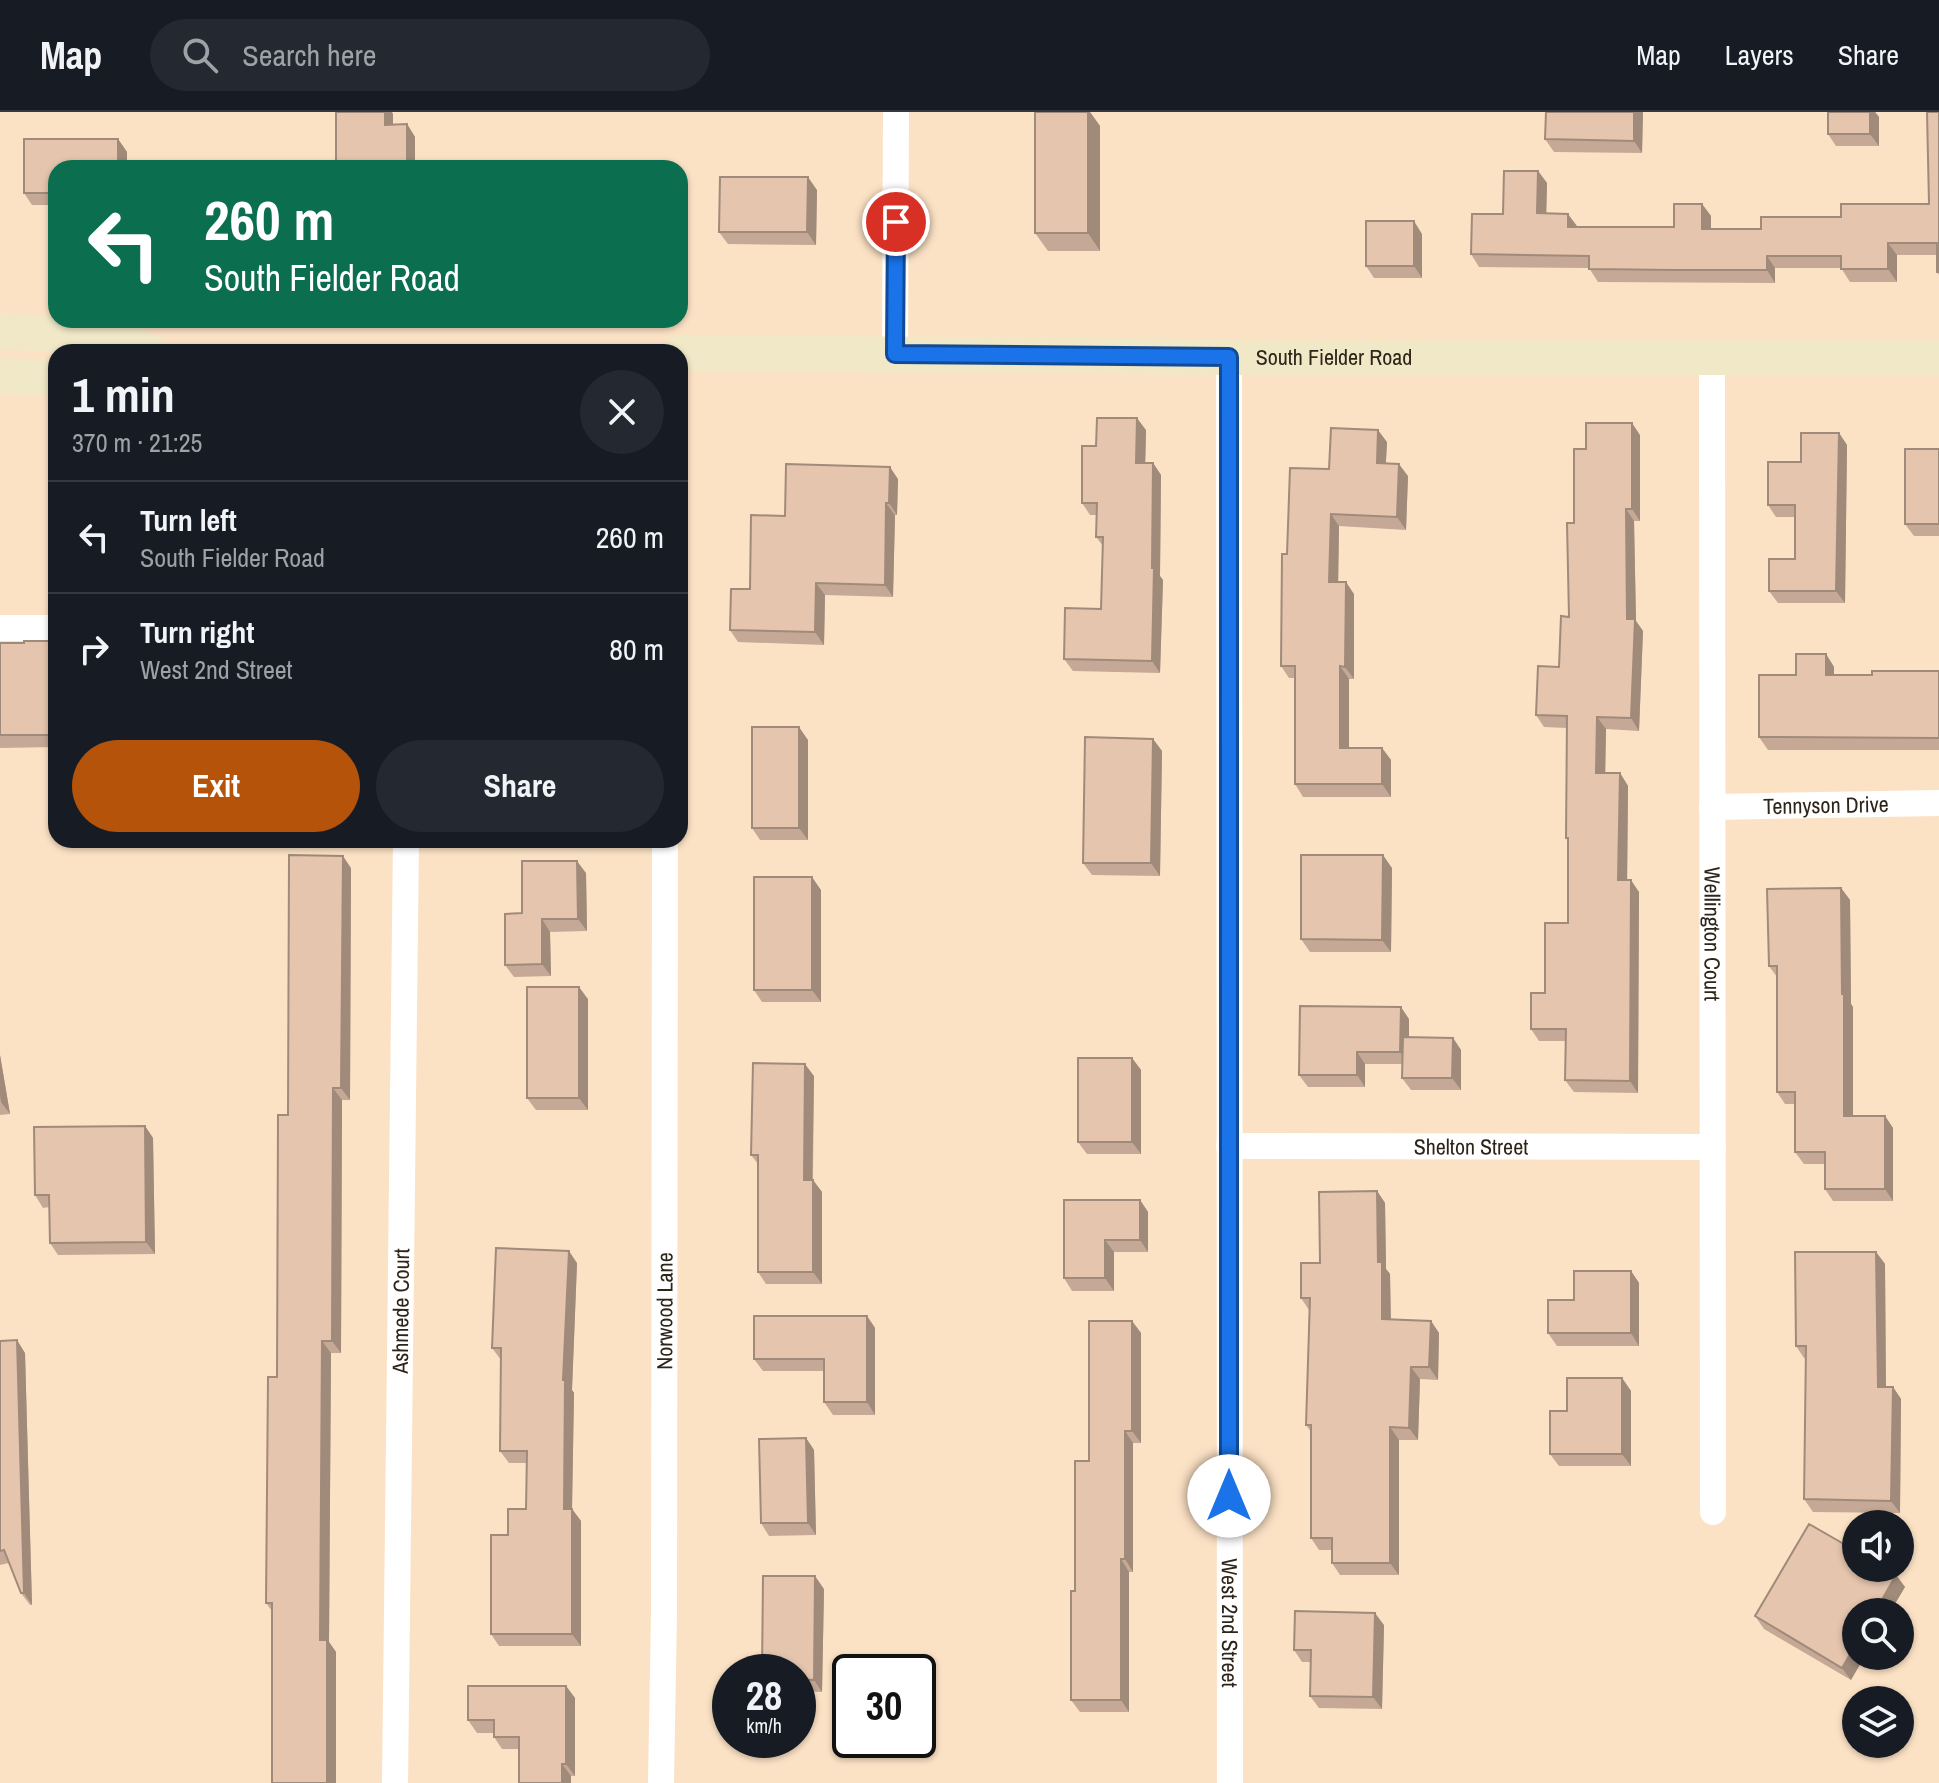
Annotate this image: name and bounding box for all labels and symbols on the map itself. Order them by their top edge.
pin [862,188,930,256]
street label: South Fielder Road [1256,342,1412,372]
street label: Tennyson Drive [1763,789,1889,821]
street label: Wellington Court [1697,867,1728,1001]
street label: Shelton Street [1414,1131,1528,1162]
street label: Ashmede Court [385,1248,416,1375]
street label: Norwood Lane [649,1252,679,1370]
position arrow [1187,1454,1271,1538]
street label: West 2nd Street [1215,1558,1245,1688]
speed limit sign: 30 [832,1654,936,1758]

